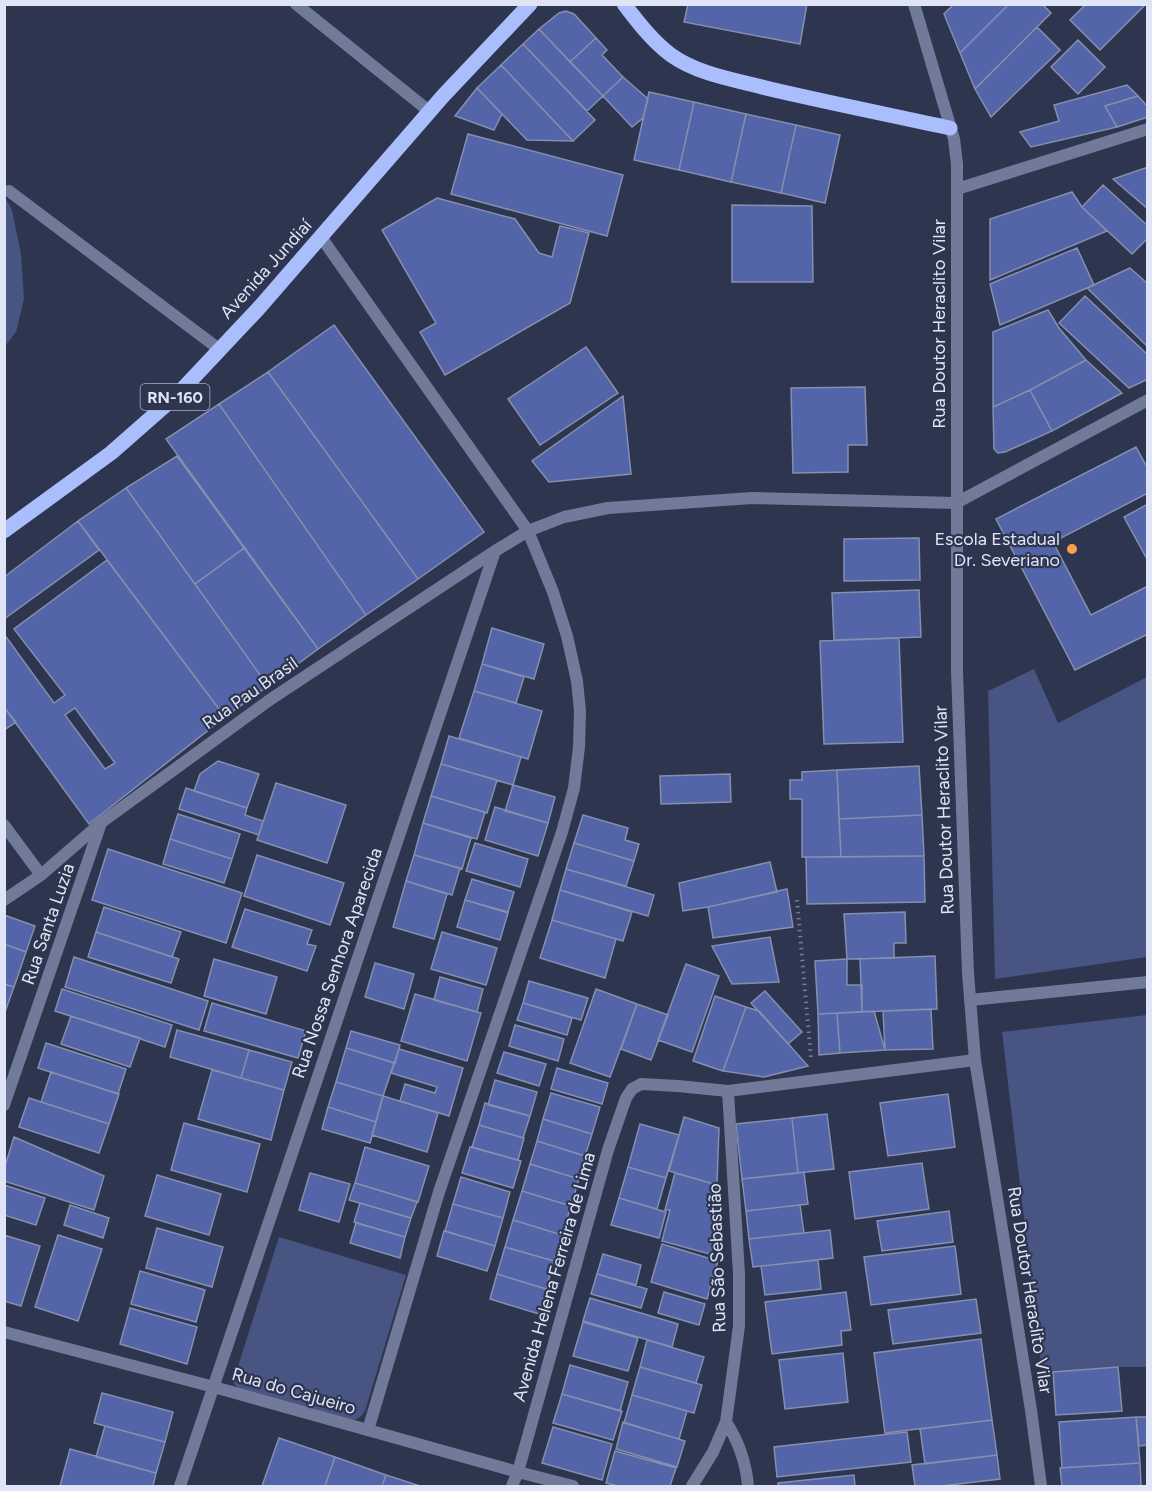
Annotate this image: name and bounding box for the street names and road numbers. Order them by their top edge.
street label: Avenida Jundiaí [215,214,317,323]
street label: Rua Doutor Heraclito Vilar [928,219,950,429]
road number: RN-160 [140,384,210,410]
street label: Rua Pau Brasil [198,652,302,734]
street label: Rua Doutor Heraclito Vilar [929,705,959,915]
street label: Rua Nossa Senhora Aparecida [287,845,387,1081]
street label: Rua Santa Luzia [17,860,79,988]
street label: Avenida Helena Ferreira de Lima [508,1150,600,1404]
street label: Rua São Sebastião [703,1183,731,1333]
street label: Rua Doutor Heraclito Vilar [1003,1185,1057,1395]
street label: Rua do Cajueiro [229,1363,359,1419]

